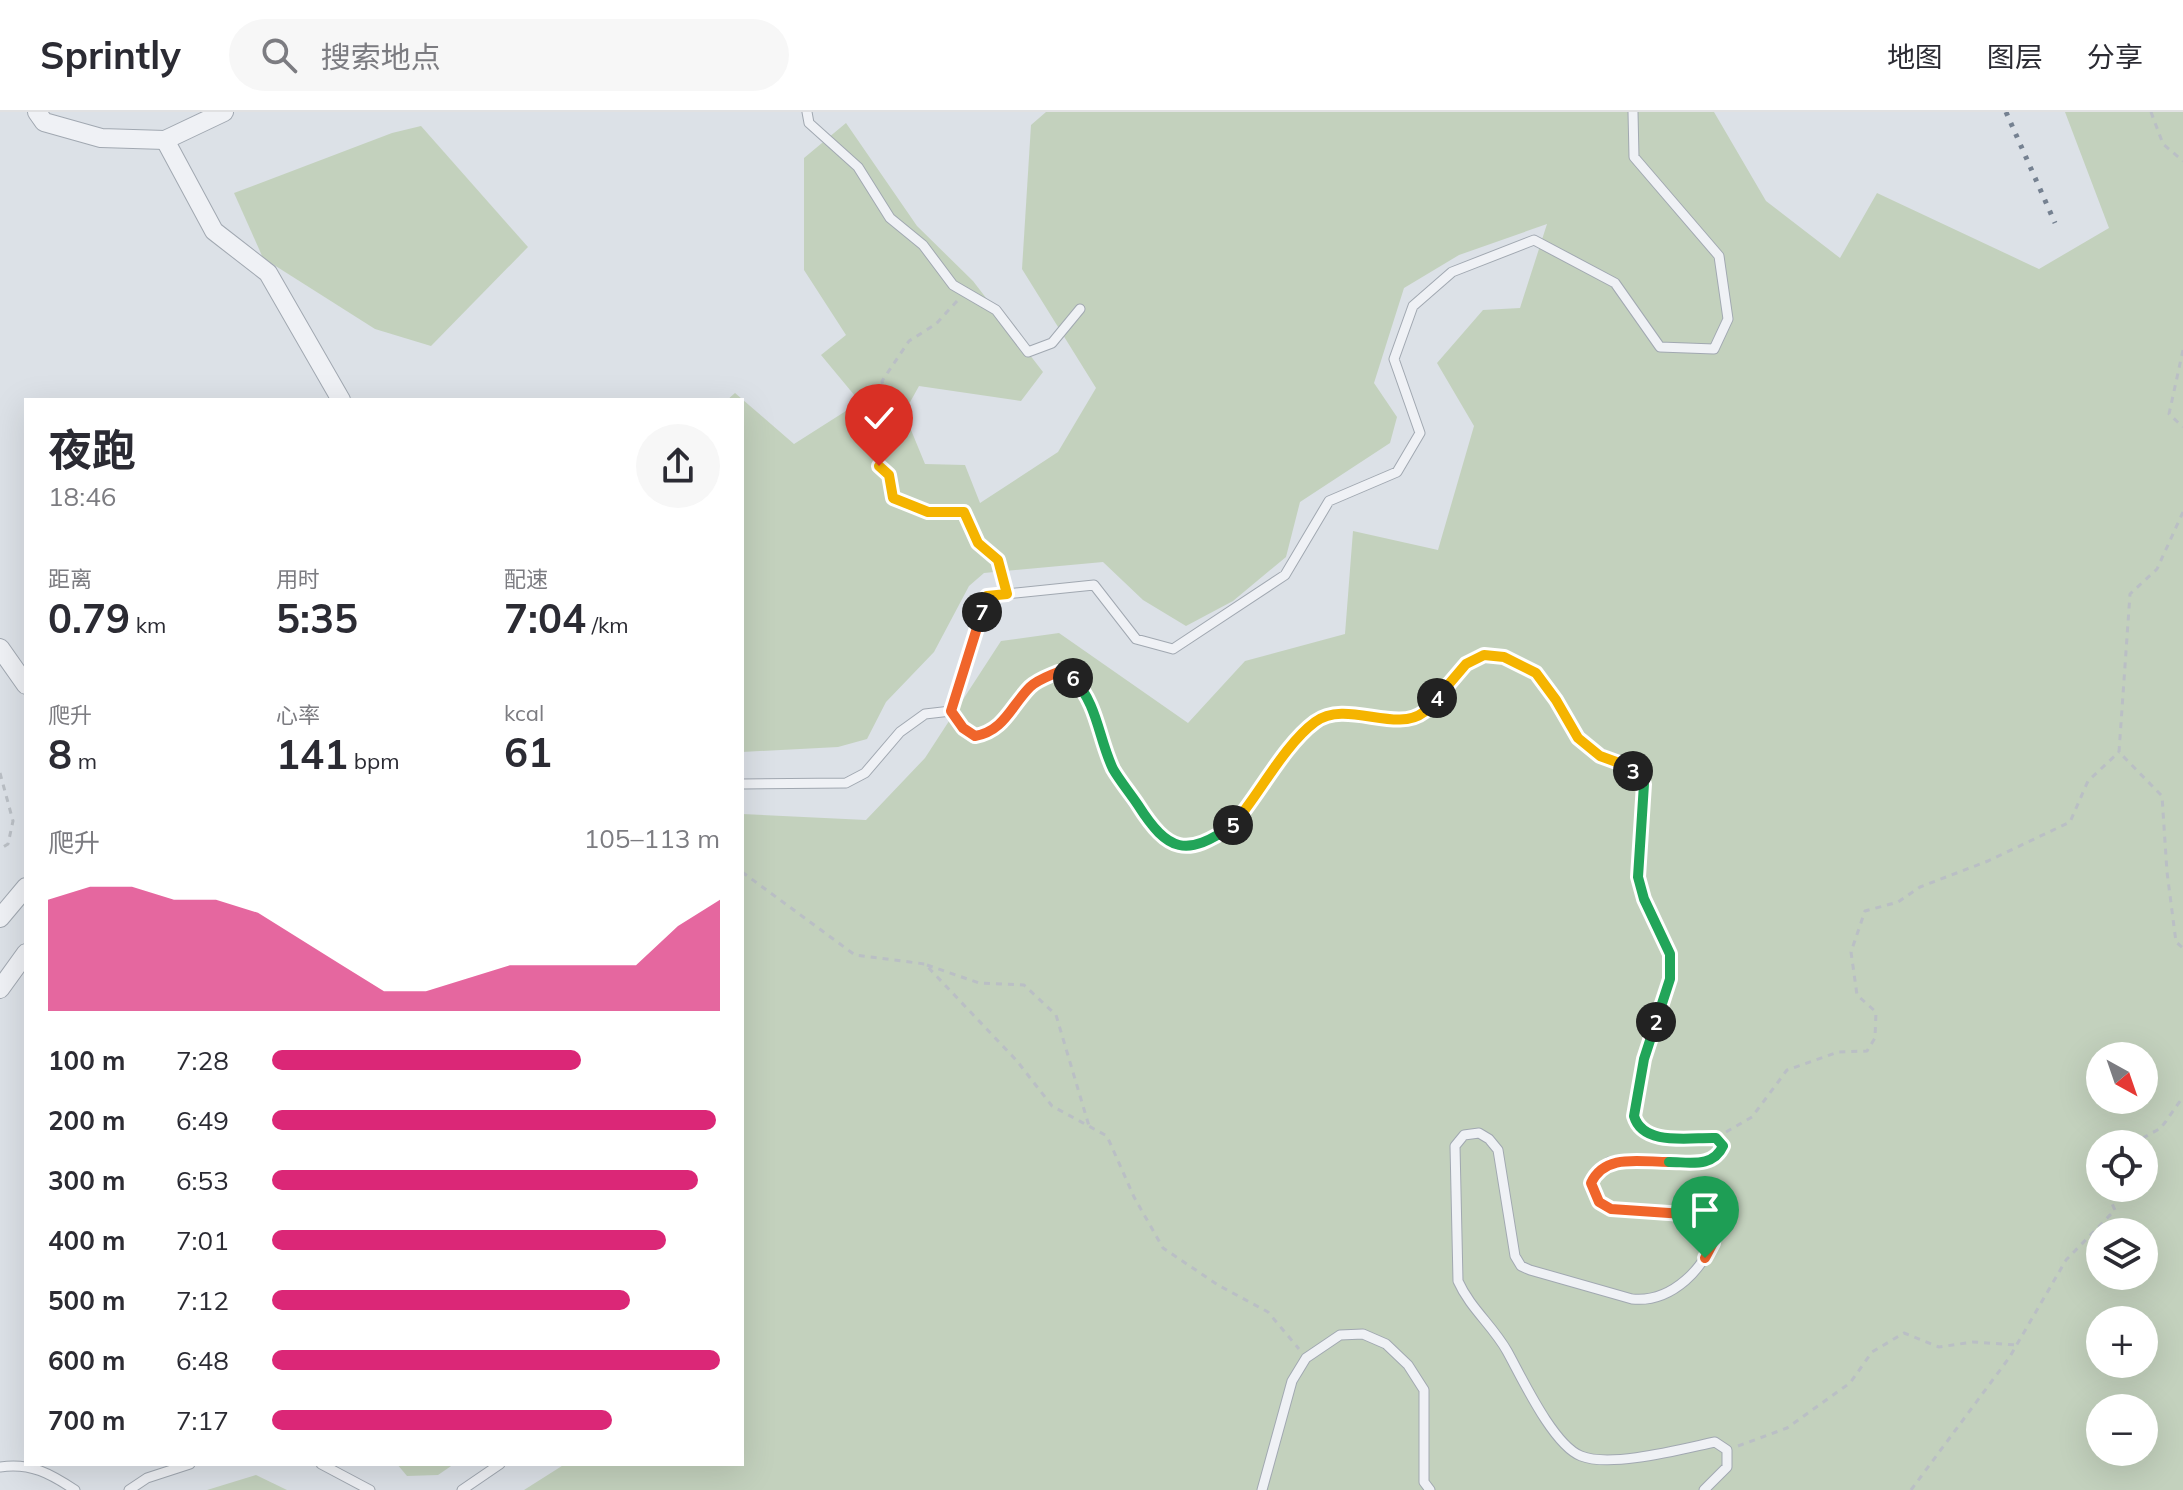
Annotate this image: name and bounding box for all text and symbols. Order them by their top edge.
search box [229,19,789,91]
text: Sprintly [40,31,181,79]
icon: search [257,33,301,77]
text: 搜索地点 [321,38,441,76]
text: 地图 [1887,39,1943,74]
text: 图层 [1987,39,2043,74]
text: 分享 [2087,39,2143,74]
pin [845,384,913,466]
icon: check [857,396,901,440]
text: 夜跑 [48,422,136,477]
button: share [636,424,720,508]
text: 18:46 [48,480,116,513]
text: 距离 [48,565,92,593]
text: 用时 [276,565,320,593]
text: 配速 [504,565,548,593]
pin: 7 [962,592,1002,632]
text: 0.79 [48,593,130,643]
text: 5:35 [276,593,358,643]
text: 7:04 [504,593,586,643]
text: 7 [975,598,989,626]
text: km [130,611,166,639]
text: /km [586,611,629,639]
pin: 6 [1053,658,1093,698]
text: 6 [1066,664,1080,692]
pin: 4 [1417,678,1457,718]
text: 4 [1430,684,1444,712]
text: kcal [504,699,544,727]
text: 爬升 [48,701,92,729]
text: 心率 [276,701,320,729]
text: 61 [504,727,552,777]
text: 8 [48,729,72,779]
text: 141 [276,729,348,779]
text: m [72,747,97,775]
text: bpm [348,747,399,775]
pin: 3 [1613,751,1653,791]
text: 3 [1626,757,1640,785]
pin: 5 [1213,805,1253,845]
text: 5 [1226,811,1240,839]
text: 105–113 m [584,822,720,855]
text: 爬升 [48,826,100,859]
pin: 2 [1636,1002,1676,1042]
text: 2 [1649,1008,1663,1036]
north arrow [2086,1042,2158,1114]
map controls [2086,1042,2158,1466]
text: 100 m [48,1044,125,1077]
text: 7:28 [176,1044,229,1077]
text: 200 m [48,1104,125,1137]
text: 6:49 [176,1104,229,1137]
button: locate [2086,1130,2158,1202]
text: 300 m [48,1164,125,1197]
text: 6:53 [176,1164,229,1197]
pin [1671,1176,1739,1258]
icon: arrive [1683,1188,1727,1232]
button: layers [2086,1218,2158,1290]
text: 400 m [48,1224,125,1257]
text: 7:01 [176,1224,229,1257]
text: 500 m [48,1284,125,1317]
text: 7:12 [176,1284,229,1317]
button: + [2086,1306,2158,1378]
text: 600 m [48,1344,125,1377]
text: 6:48 [176,1344,229,1377]
button: − [2086,1394,2158,1466]
text: 700 m [48,1404,125,1437]
text: 7:17 [176,1404,229,1437]

